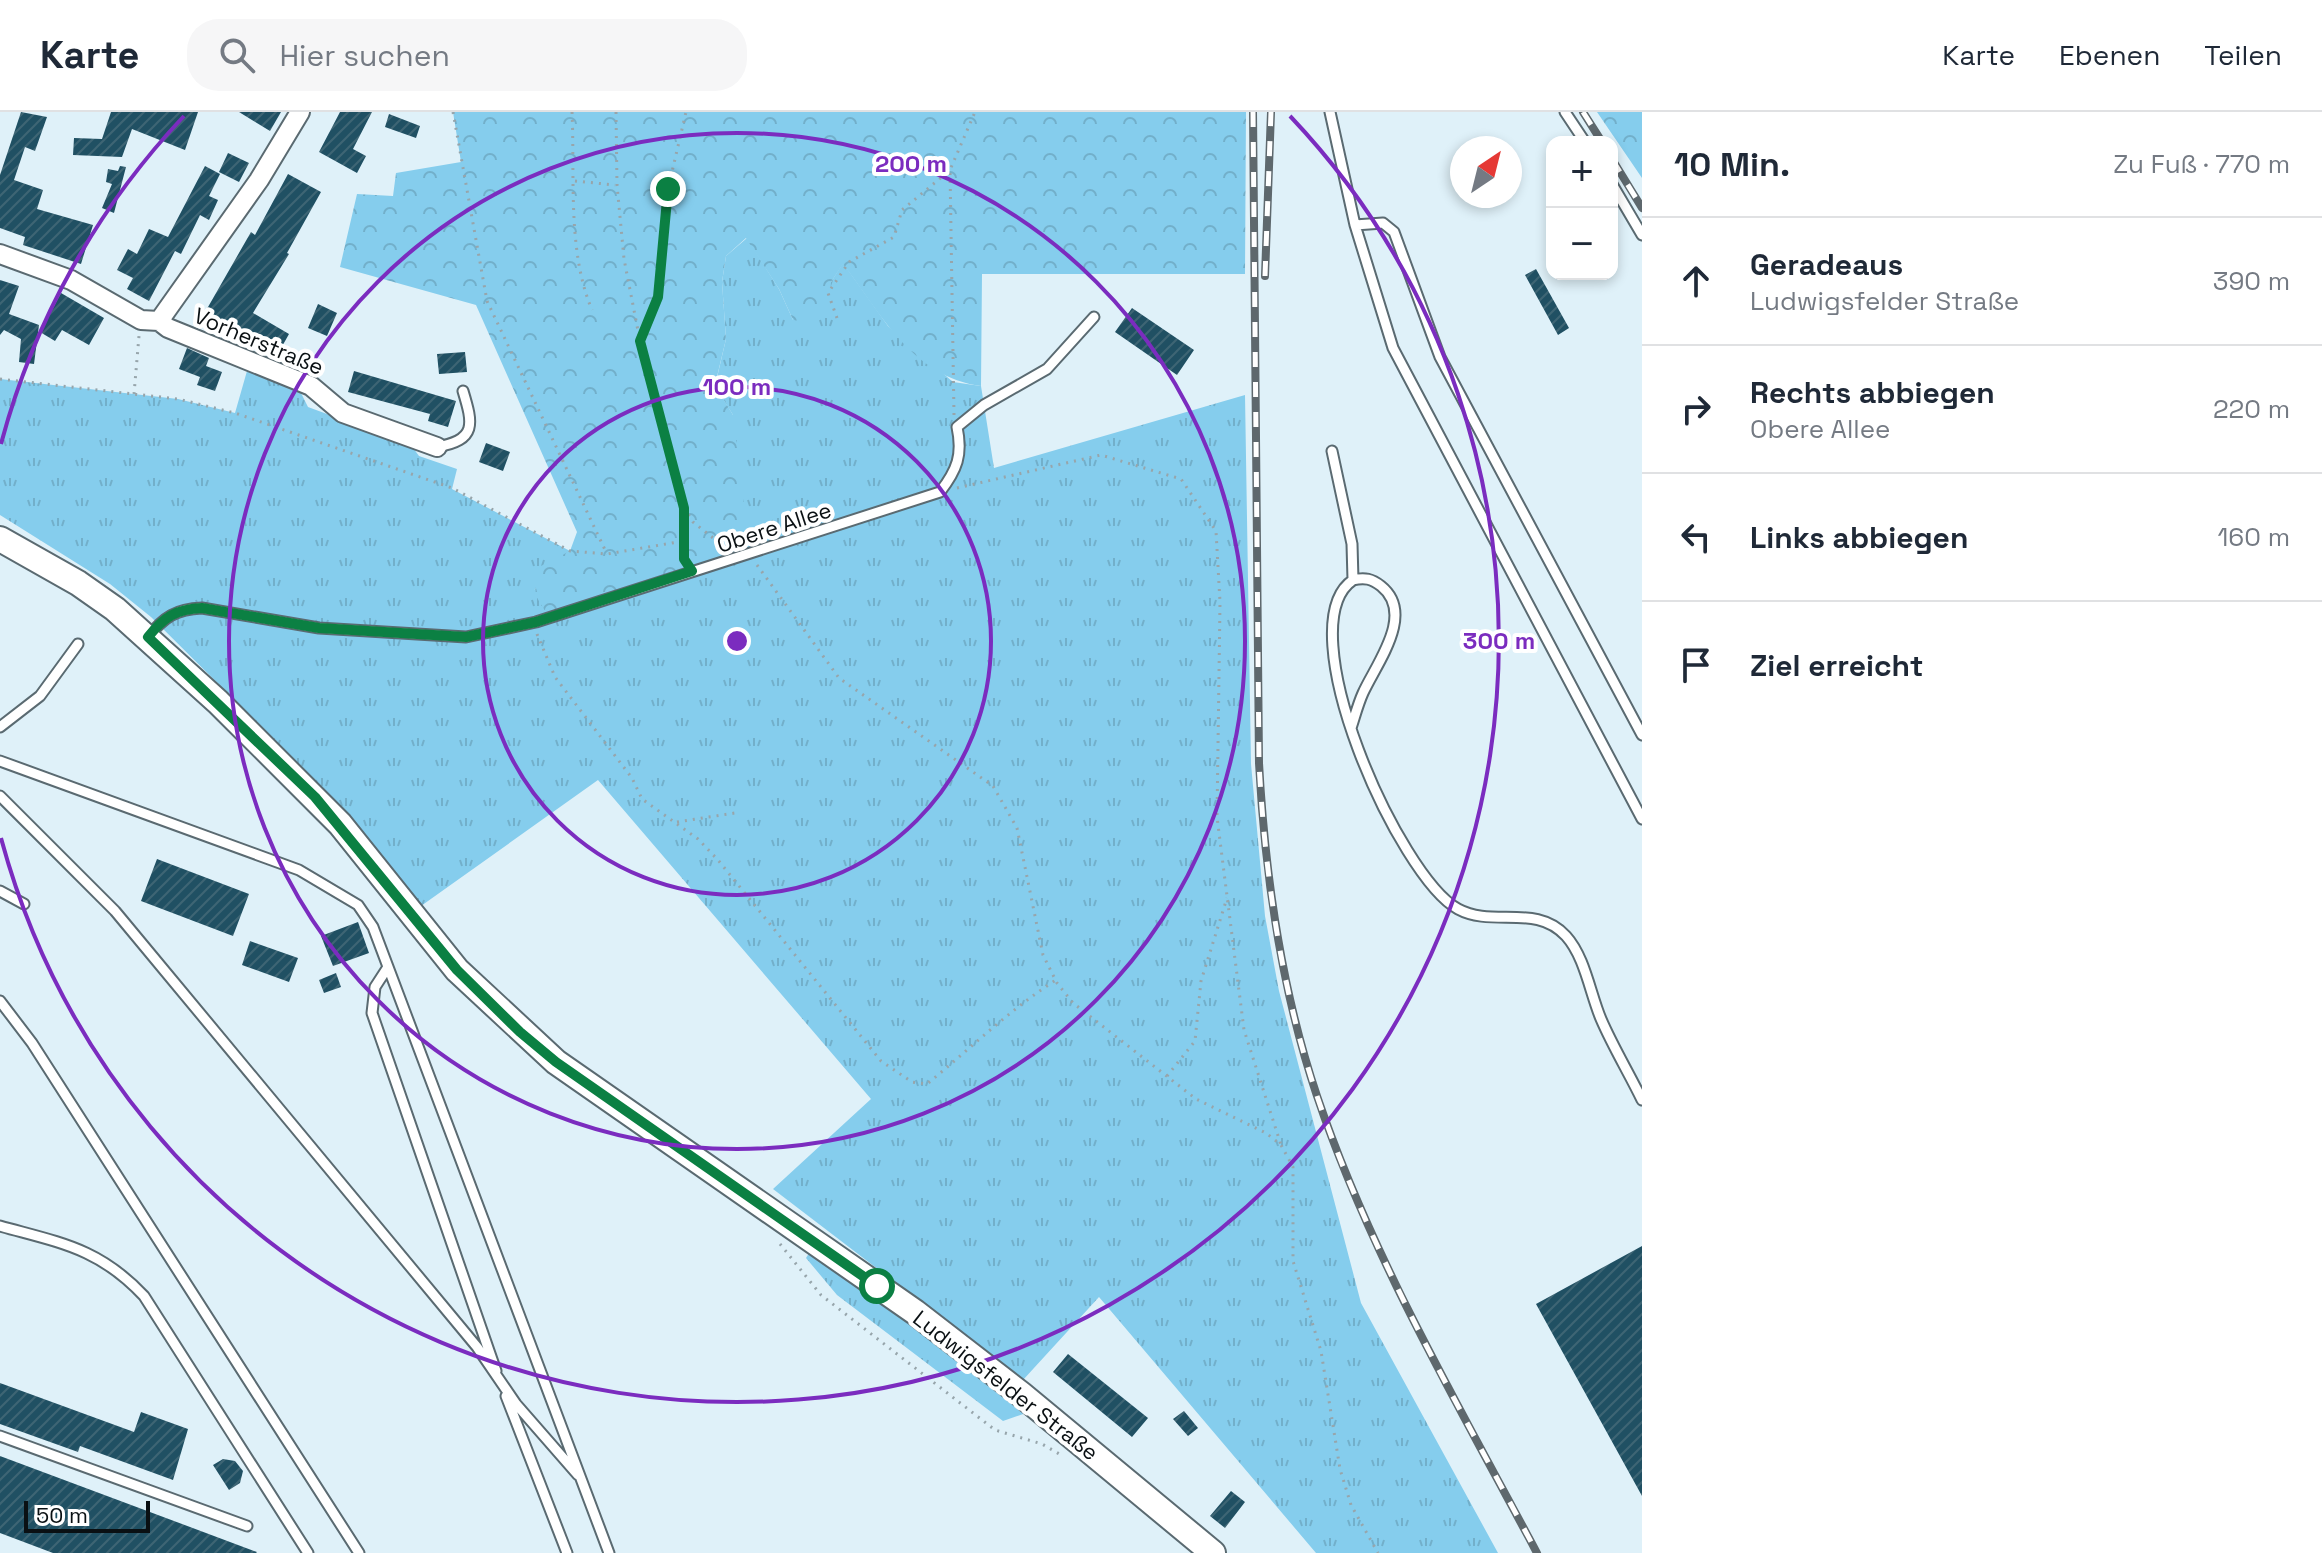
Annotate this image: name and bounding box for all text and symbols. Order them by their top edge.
search box [187,19,747,91]
text: Karte [40,31,139,79]
icon: search [215,33,259,77]
text: Hier suchen [279,36,450,75]
text: Karte [1942,37,2015,73]
text: Ebenen [2059,37,2160,73]
text: Teilen [2204,37,2282,73]
north arrow [1450,136,1522,208]
map controls [1546,136,1618,280]
button: + [1546,136,1618,208]
text: 10 Min. [1674,143,1790,186]
text: Zu Fuß · 770 m [2113,147,2290,181]
text: 200 m [875,148,947,179]
route end [650,171,686,207]
button: − [1546,208,1618,280]
text: Geradeaus [1750,245,1903,284]
icon: ahead [1674,259,1718,303]
text: 390 m [2213,264,2290,298]
text: Ludwigsfelder Straße [1750,284,2019,318]
street label: Vorherstraße [190,301,328,381]
text: 100 m [703,371,771,402]
text: Rechts abbiegen [1750,373,1995,412]
icon: right [1674,387,1718,431]
text: 220 m [2213,392,2290,426]
text: Obere Allee [1750,412,1891,446]
street label: Obere Allee [713,495,835,559]
icon: left [1674,515,1718,559]
text: Links abbiegen [1750,518,1968,557]
text: 160 m [2218,520,2290,554]
text: 300 m [1463,625,1535,656]
centre of rings [723,627,751,655]
icon: arrive [1674,643,1718,687]
text: Ziel erreicht [1750,646,1923,685]
route start [859,1268,895,1304]
street label: Ludwigsfelder Straße [908,1304,1104,1466]
scale bar [24,1497,150,1533]
text: 50 m [36,1501,88,1529]

